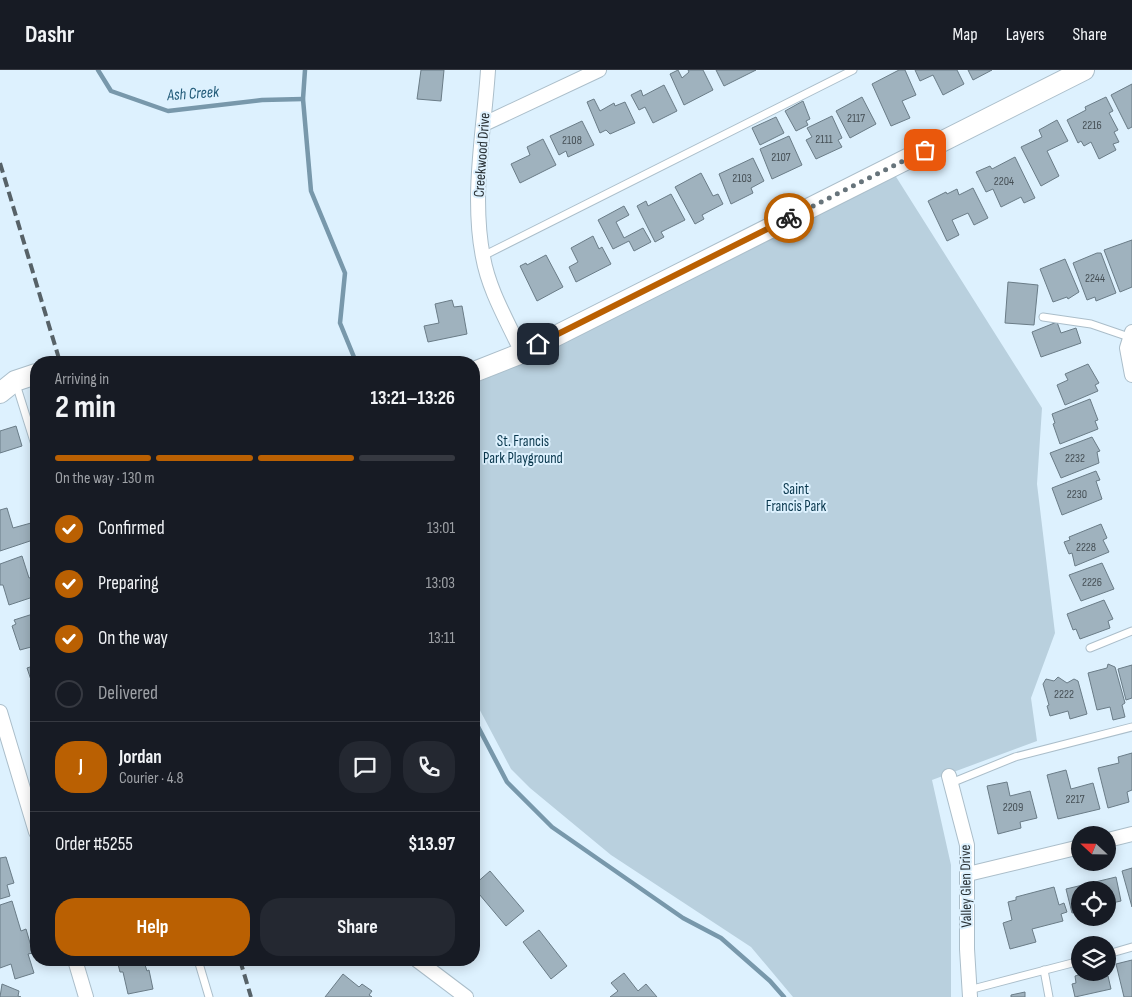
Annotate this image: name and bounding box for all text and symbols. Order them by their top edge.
text: Dashr [25,20,74,49]
text: Map [953,24,978,45]
text: Layers [1006,24,1045,45]
text: Share [1073,24,1107,45]
water label: Ash Creek [165,83,221,105]
house number: 2117 [847,111,865,126]
street label: Creekwood Drive [470,112,494,198]
house number: 2216 [1082,118,1102,133]
pin [904,129,946,171]
house number: 2111 [815,132,834,147]
house number: 2108 [562,133,582,148]
icon: bag [911,136,939,164]
house number: 2107 [771,150,791,165]
house number: 2103 [732,171,752,186]
house number: 2204 [994,174,1014,189]
courier [764,193,814,243]
icon: bike [775,204,803,232]
house number: 2244 [1085,271,1105,286]
pin [517,323,559,365]
icon: home [524,330,552,358]
text: Arriving in [55,370,109,389]
text: 13:21–13:26 [371,387,455,410]
text: 2 min [55,388,116,427]
park label: St. Francis Park Playground [483,432,563,468]
house number: 2232 [1065,451,1085,466]
text: On the way · 130 m [55,469,154,488]
park label: Saint Francis Park [766,480,826,516]
house number: 2230 [1067,487,1087,502]
icon: check [55,515,83,543]
text: Confirmed [98,517,165,540]
text: 13:01 [427,519,455,538]
house number: 2228 [1076,540,1096,555]
icon: check [55,570,83,598]
text: Preparing [98,572,159,595]
text: 13:03 [426,574,455,593]
house number: 2226 [1082,575,1102,590]
icon: check [55,625,83,653]
text: On the way [98,627,168,650]
text: 13:11 [428,629,455,648]
text: Delivered [98,682,158,705]
house number: 2222 [1054,687,1074,702]
button: chat [339,741,391,793]
button: phone [403,741,455,793]
text: Jordan [119,746,162,769]
text: J [79,755,83,778]
text: Courier · 4.8 [119,769,183,788]
house number: 2217 [1066,792,1085,807]
house number: 2209 [1003,800,1023,815]
north arrow [1071,826,1116,871]
map controls [1071,826,1116,981]
text: Order #5255 [55,833,133,856]
text: $13.97 [408,833,455,856]
street label: Valley Glen Drive [956,844,976,928]
button: locate [1071,881,1116,926]
button: Help [55,898,250,956]
button: Share [260,898,455,956]
button: layers [1071,936,1116,981]

